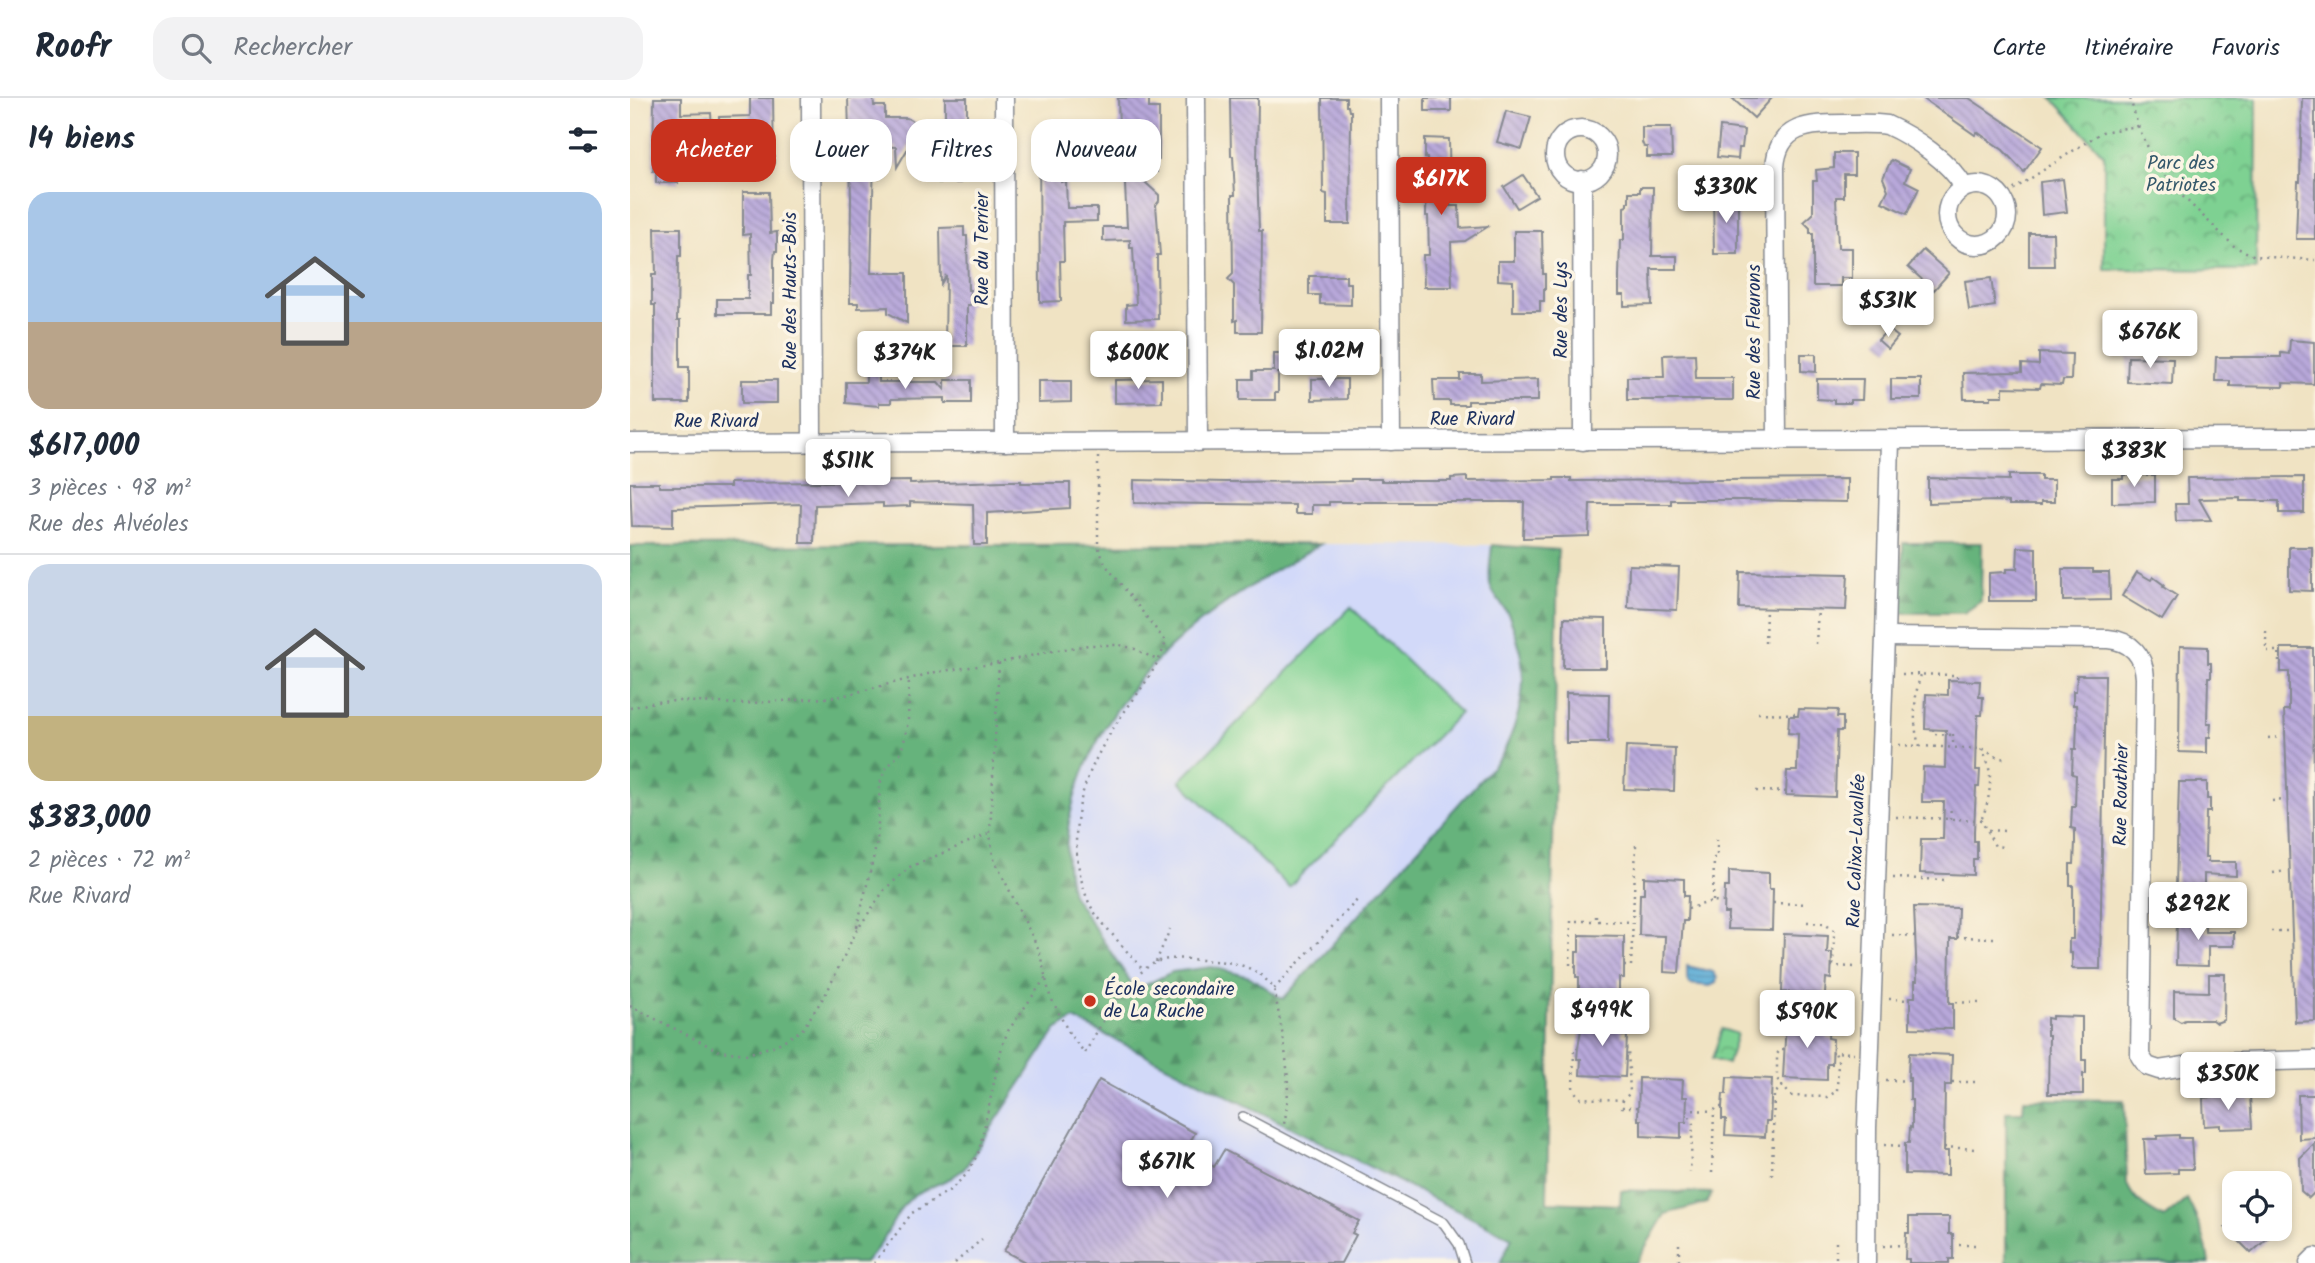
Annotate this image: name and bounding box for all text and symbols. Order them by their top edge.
search box [153,17,643,80]
text: Roofr [35,22,111,75]
text: Rechercher [233,27,352,69]
icon: search [177,29,215,67]
text: Carte [1992,29,2046,68]
text: Itinéraire [2084,29,2173,68]
text: Favoris [2211,29,2280,68]
text: 14 biens [28,116,135,164]
chip: Acheter [651,119,776,182]
chip: Louer [790,119,892,182]
chip: Filtres [906,119,1017,182]
chip: Nouveau [1031,119,1161,182]
icon: filters [564,121,602,159]
park label: Parc des Patriotes [2146,149,2216,201]
pin: $617K [1392,158,1490,217]
text: $617K [1412,162,1470,198]
pin: $330K [1677,166,1775,225]
text: $330K [1694,170,1758,206]
street label: Rue du Terrier [968,191,998,306]
street label: Rue des Hauts-Bois [776,212,806,370]
icon: home [252,238,378,364]
street label: Rue des Lys [1547,261,1577,359]
street label: Rue des Fleurons [1740,264,1770,400]
pin: $531K [1839,280,1937,339]
text: $531K [1859,284,1917,320]
pin: $676K [2101,310,2199,370]
text: $676K [2118,315,2182,351]
pin: $1.02M [1272,330,1386,389]
pin: $374K [856,331,954,391]
pin: $600K [1089,331,1187,391]
text: $1.02M [1295,334,1363,370]
text: $374K [873,336,937,372]
text: $600K [1106,336,1170,372]
street label: Rue Rivard [1430,405,1515,435]
street label: Rue Rivard [674,407,759,437]
text: $617,000 [28,423,139,471]
pin: $383K [2085,430,2183,489]
text: $383K [2101,434,2167,470]
pin: $511K [799,440,897,499]
text: $511K [822,444,875,480]
text: 3 pièces · 98 m² [28,471,191,507]
text: Rue des Alvéoles [28,507,189,543]
icon: home [252,610,378,736]
street label: Rue Routhier [2106,742,2138,846]
street label: Rue Calixa-Lavallée [1839,773,1875,928]
text: $383,000 [28,795,150,843]
text: 2 pièces · 72 m² [28,843,190,879]
text: Rue Rivard [28,879,131,915]
pin: $292K [2149,882,2247,942]
text: $292K [2165,887,2231,923]
place label: École secondaire de La Ruche [1104,975,1235,1027]
pin: $499K [1553,988,1651,1048]
pin: $590K [1758,990,1856,1050]
marker: École secondaire de La Ruche [1082,993,1098,1009]
text: $499K [1570,993,1634,1029]
text: $590K [1776,995,1838,1031]
pin: $350K [2179,1052,2277,1112]
text: $350K [2196,1057,2260,1093]
pin: $671K [1118,1140,1216,1200]
text: $671K [1138,1145,1196,1181]
map controls [2222,1171,2292,1241]
button: locate [2222,1171,2292,1241]

